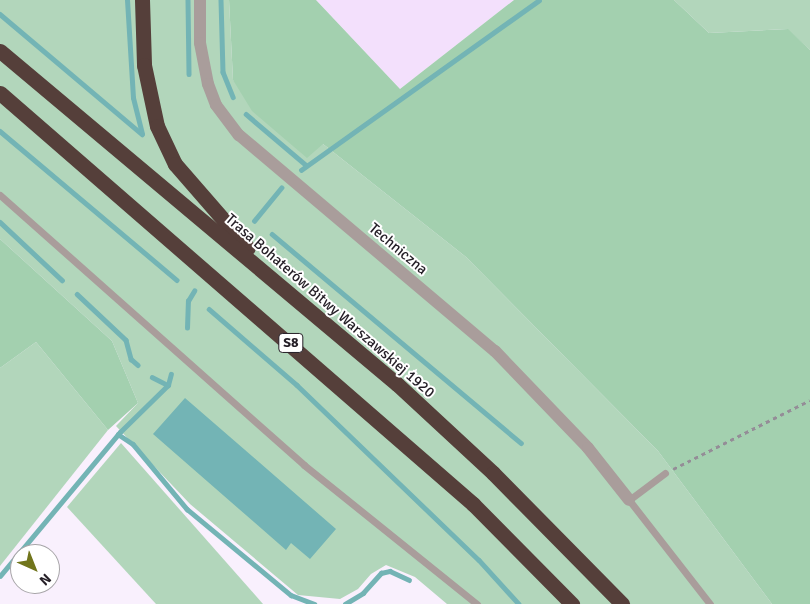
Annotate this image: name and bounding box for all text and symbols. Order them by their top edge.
street label: Trasa Bohaterów Bitwy Warszawskiej 1920 [222,210,438,402]
street label: Techniczna [365,219,431,279]
road number: S8 [277,332,305,354]
north arrow [10,544,60,594]
text: N [36,570,54,589]

